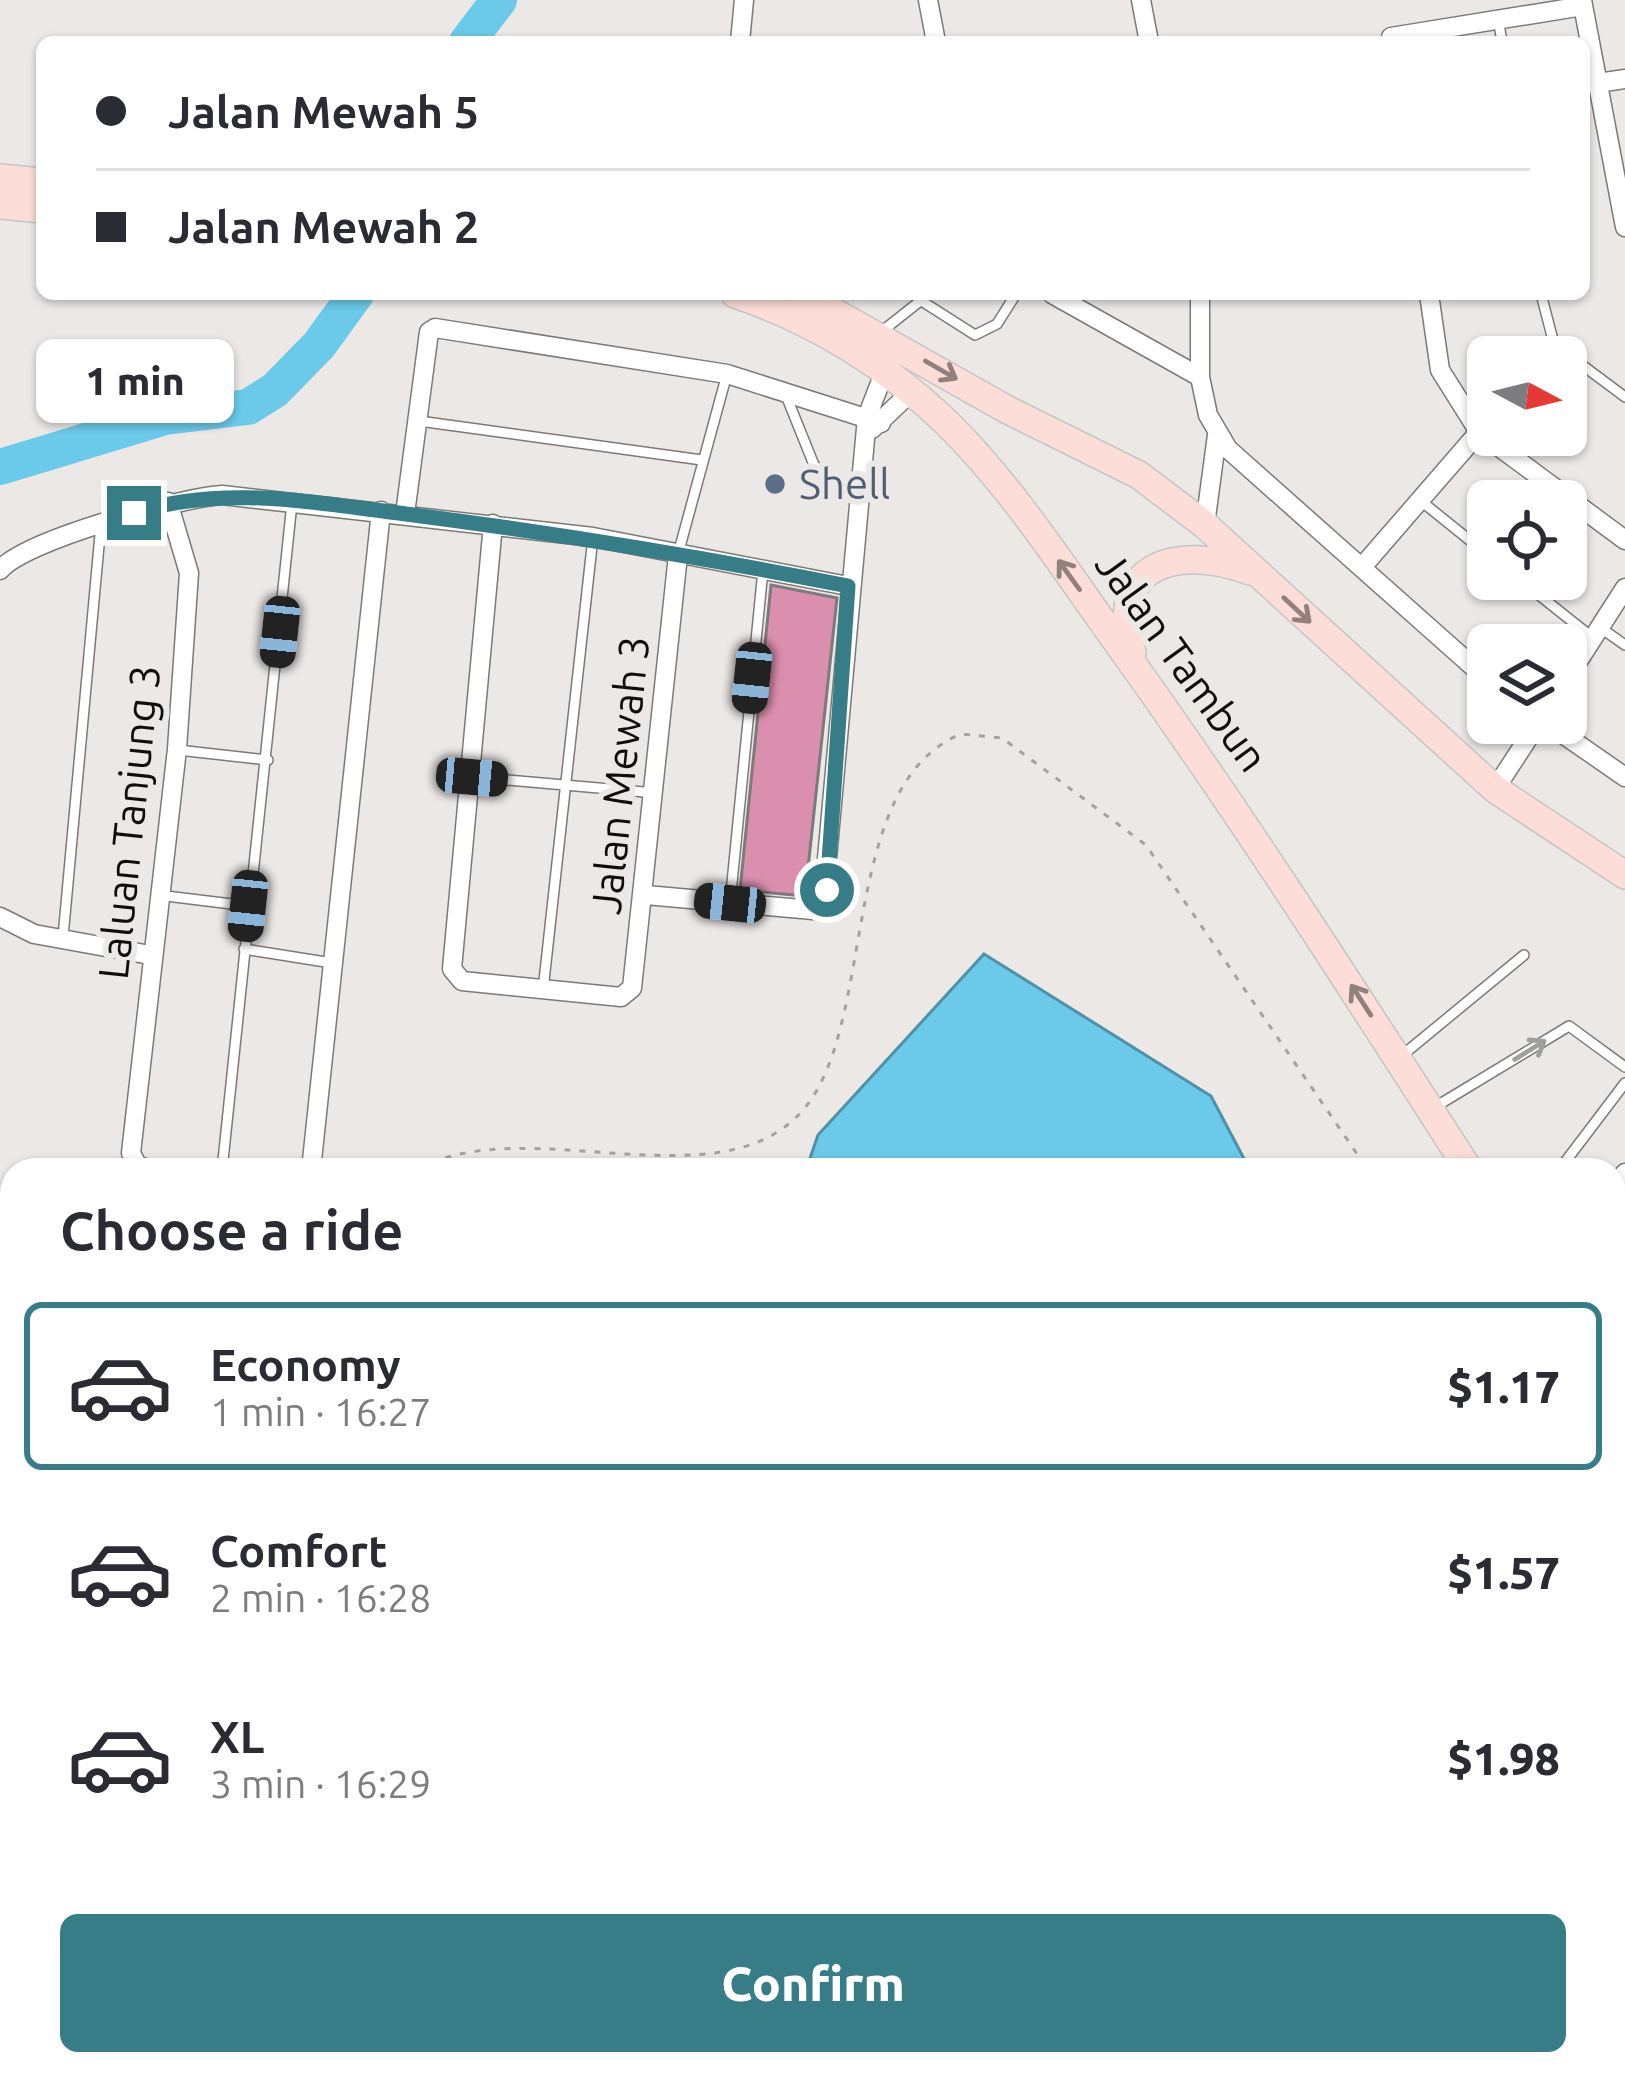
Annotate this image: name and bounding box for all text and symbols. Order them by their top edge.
text: Jalan Mewah 5 [168,86,479,137]
text: Jalan Mewah 2 [168,201,479,252]
north arrow [1467,336,1587,456]
map controls [1467,336,1587,744]
callout: 1 min [35,339,233,423]
text: 1 min [85,359,185,402]
one-way arrow [923,359,958,383]
place label: Shell [799,460,890,507]
marker: Shell [762,471,788,497]
button: locate [1467,480,1587,600]
route end [107,486,161,540]
street label: Jalan Tambun [1087,541,1278,780]
one-way arrow [1057,559,1082,592]
car [258,594,302,670]
one-way arrow [1282,595,1311,623]
button: layers [1467,624,1587,744]
street label: Jalan Mewah 3 [582,633,657,916]
car [730,640,774,716]
street label: Laluan Tanjung 3 [89,662,168,982]
car [435,756,509,798]
route start [800,863,854,917]
car [226,868,270,944]
car [692,881,768,925]
one-way arrow [1349,984,1374,1018]
one-way arrow [1512,1038,1546,1062]
text: Choose a ride [60,1200,403,1260]
icon: car [66,1332,174,1440]
text: Economy [210,1339,401,1390]
text: $1.17 [1447,1361,1560,1412]
text: 1 min · 16:27 [210,1390,431,1433]
icon: car [66,1518,174,1626]
text: Comfort [210,1525,387,1576]
text: $1.57 [1447,1547,1560,1598]
text: 2 min · 16:28 [210,1576,431,1619]
icon: car [66,1704,174,1812]
text: XL [210,1711,264,1762]
text: $1.98 [1447,1733,1560,1784]
text: 3 min · 16:29 [210,1762,431,1805]
button: Confirm [60,1914,1566,2052]

